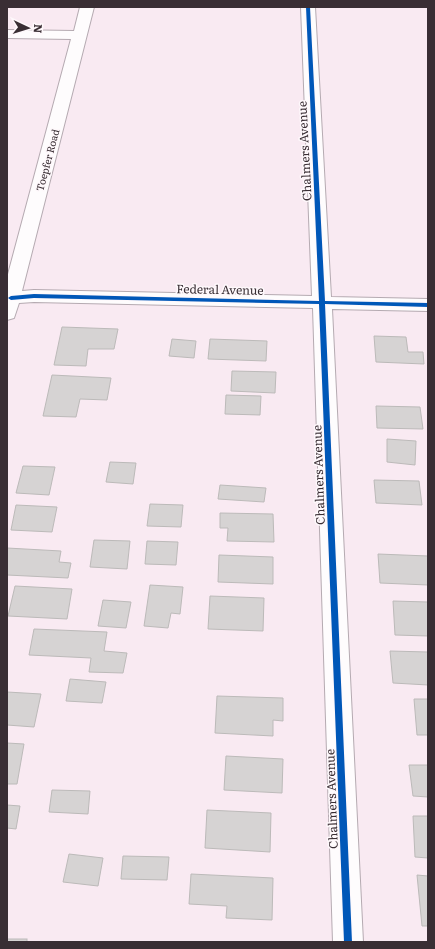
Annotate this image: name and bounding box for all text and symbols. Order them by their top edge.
north arrow [8,8,48,48]
text: N [31,24,47,34]
street label: Chalmers Avenue [292,101,316,201]
street label: Toepfer Road [32,127,62,193]
street label: Federal Avenue [176,279,264,299]
street label: Chalmers Avenue [307,425,329,525]
street label: Chalmers Avenue [320,749,342,849]

